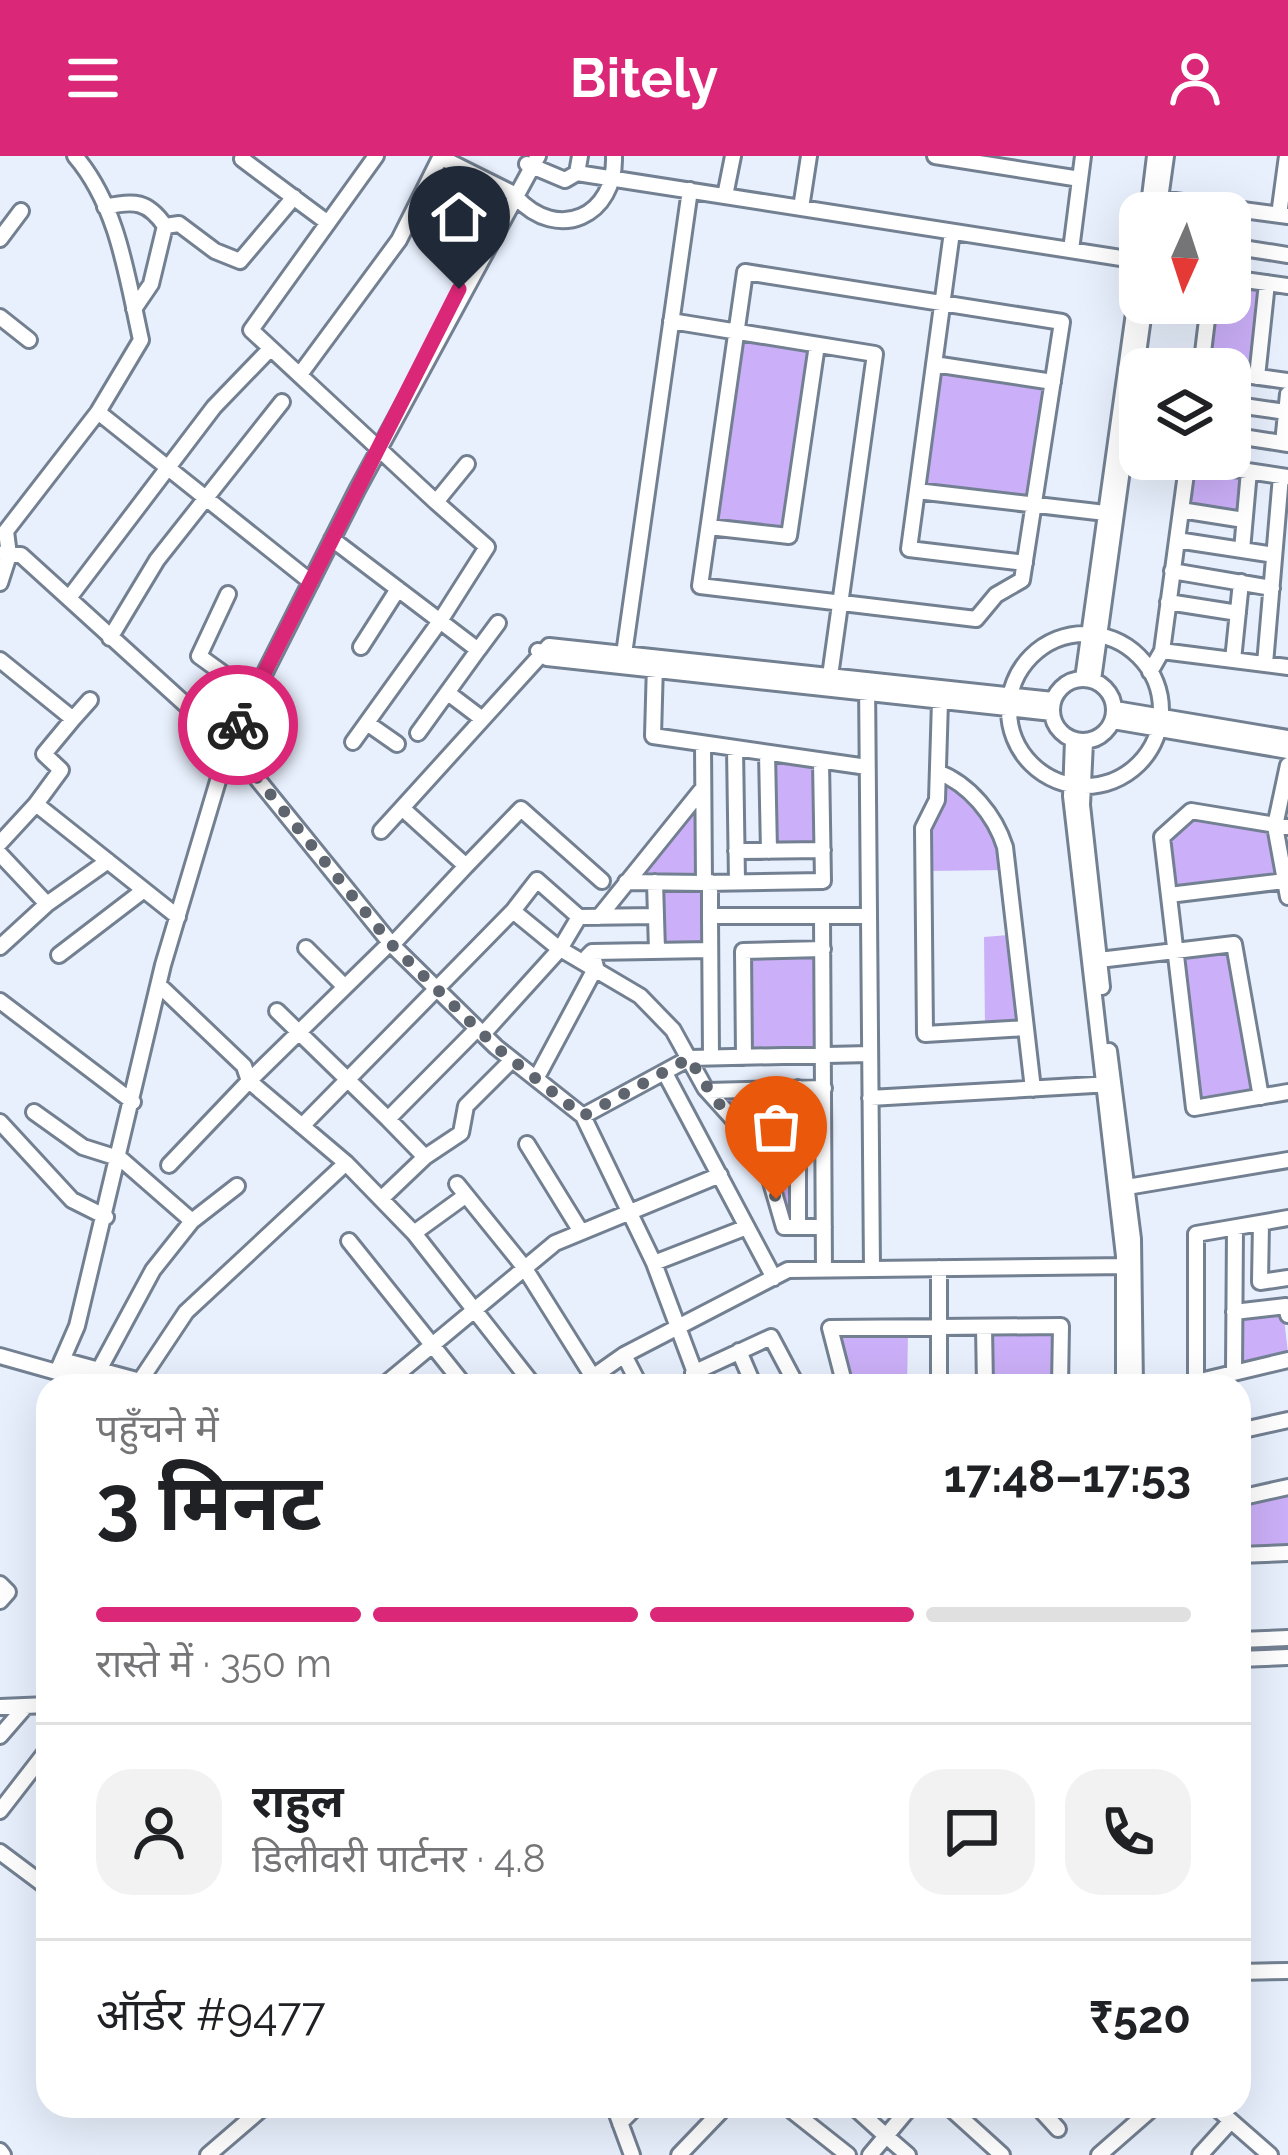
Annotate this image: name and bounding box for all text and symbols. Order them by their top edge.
icon: menu [60,45,126,111]
icon: person [1162,45,1228,111]
text: Bitely [570,46,718,110]
pin [408,166,510,289]
icon: home [426,184,492,250]
north arrow [1119,192,1251,324]
map controls [1119,192,1251,480]
button: layers [1119,348,1251,480]
courier [178,665,298,785]
icon: bike [205,692,271,758]
pin [725,1076,827,1199]
icon: bag [743,1094,809,1160]
text: पहुँचने में [96,1405,219,1451]
text: 17:48–17:53 [944,1450,1191,1503]
text: 3 मिनट [96,1457,322,1548]
text: रास्ते में · 350 m [96,1640,332,1686]
button: person [96,1769,222,1895]
button: chat [909,1769,1035,1895]
button: phone [1065,1769,1191,1895]
text: राहुल [252,1775,344,1828]
text: डिलीवरी पार्टनर · 4.8 [252,1835,546,1881]
text: ऑर्डर #9477 [96,1988,325,2041]
text: ₹520 [1089,1991,1191,2044]

